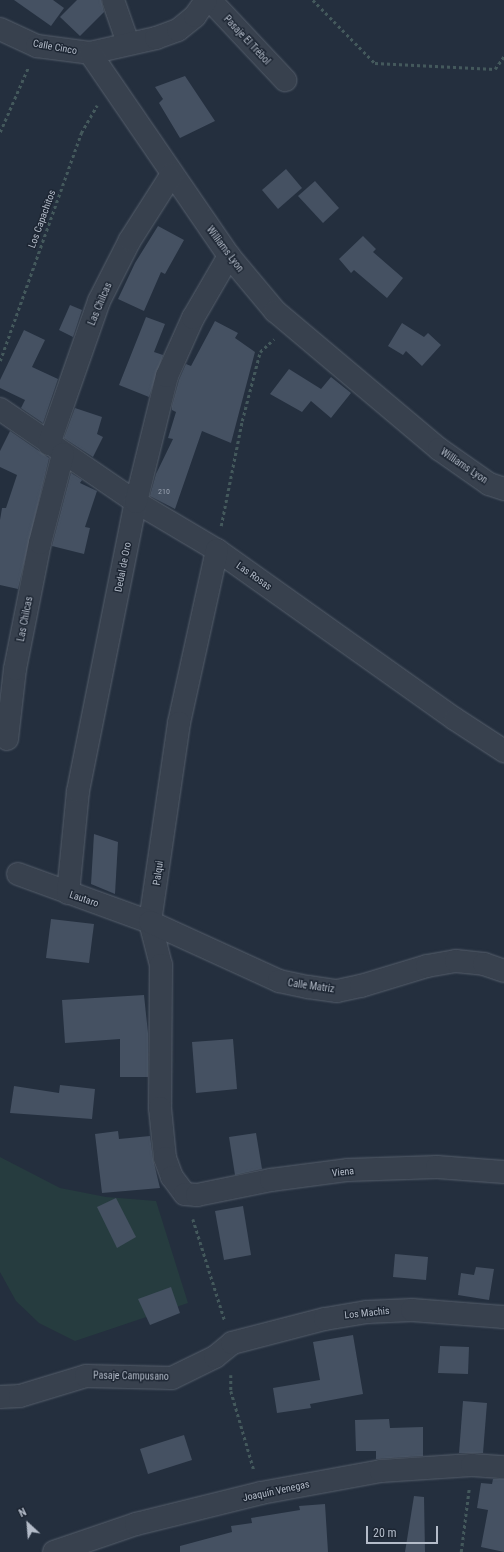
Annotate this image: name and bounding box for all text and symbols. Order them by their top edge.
street label: Pasaje El Trébol [221,13,273,67]
street label: Calle Cinco [32,37,78,57]
street label: Los Capachitos [26,188,58,250]
street label: Williams Lyon [204,224,246,274]
street label: Las Chilcas [86,281,114,327]
street label: Williams Lyon [438,446,490,486]
house number: 210 [158,487,170,497]
street label: Dedal de Oro [112,541,134,593]
street label: Las Rosas [234,559,274,593]
street label: Las Chilcas [15,596,35,642]
street label: Palqui [150,860,166,886]
street label: Lautaro [68,888,100,910]
street label: Calle Matriz [287,977,335,995]
street label: Viena [331,1165,355,1179]
street label: Los Machis [344,1305,390,1321]
street label: Pasaje Campusano [93,1369,169,1383]
street label: Joaquín Venegas [242,1478,310,1504]
north arrow [8,1504,48,1544]
text: N [17,1505,28,1520]
scale bar [368,1518,440,1544]
text: 20 m [373,1526,397,1540]

